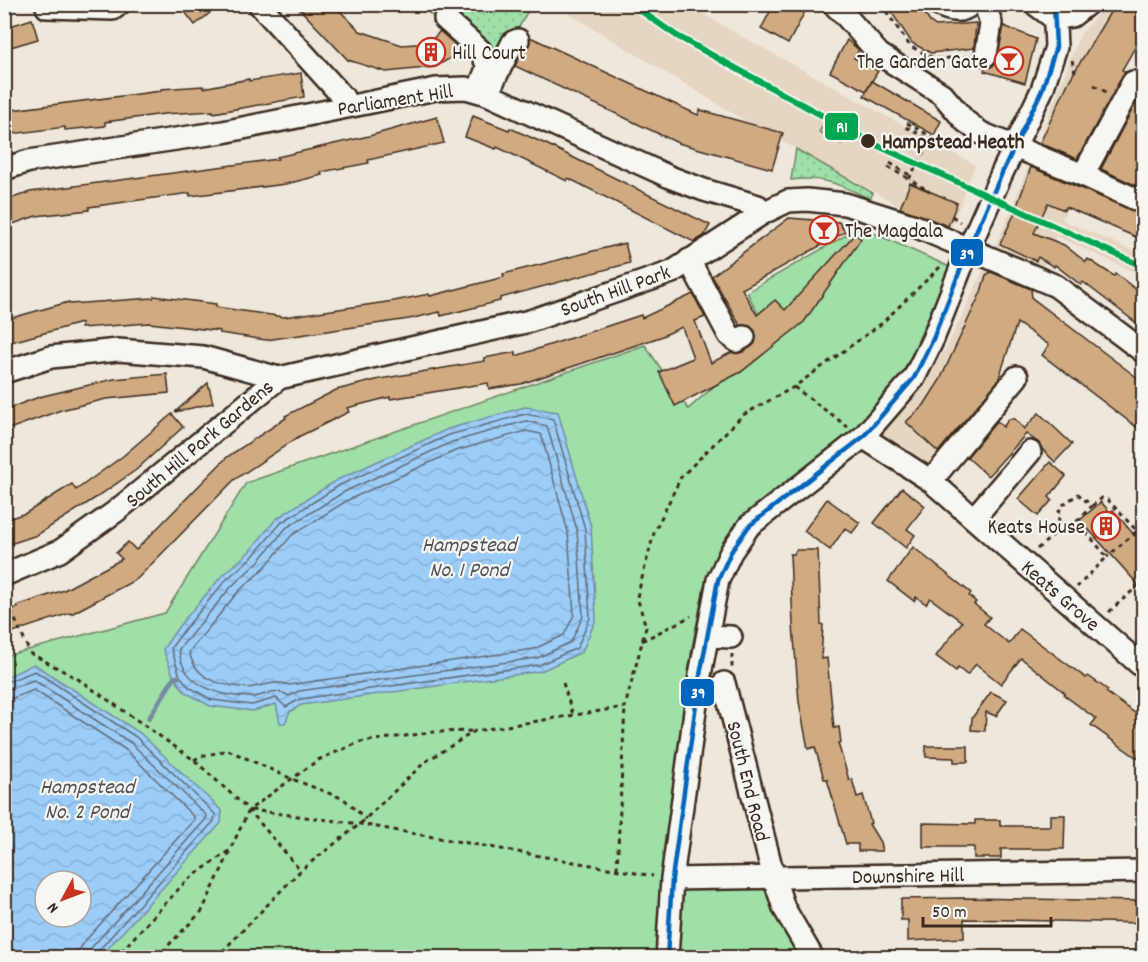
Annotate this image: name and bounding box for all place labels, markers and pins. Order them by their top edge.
building icon: Hill Court [415,36,447,68]
place label: Hill Court [452,40,526,70]
bar icon: The Garden Gate [993,45,1025,77]
place label: The Garden Gate [857,49,988,79]
place label: Hampstead Heath [882,129,1025,159]
marker: Hampstead Heath [859,132,877,150]
bar icon: The Magdala [808,214,840,246]
place label: The Magdala [845,218,944,248]
building icon: Keats House [1090,510,1122,542]
place label: Keats House [988,514,1085,544]

